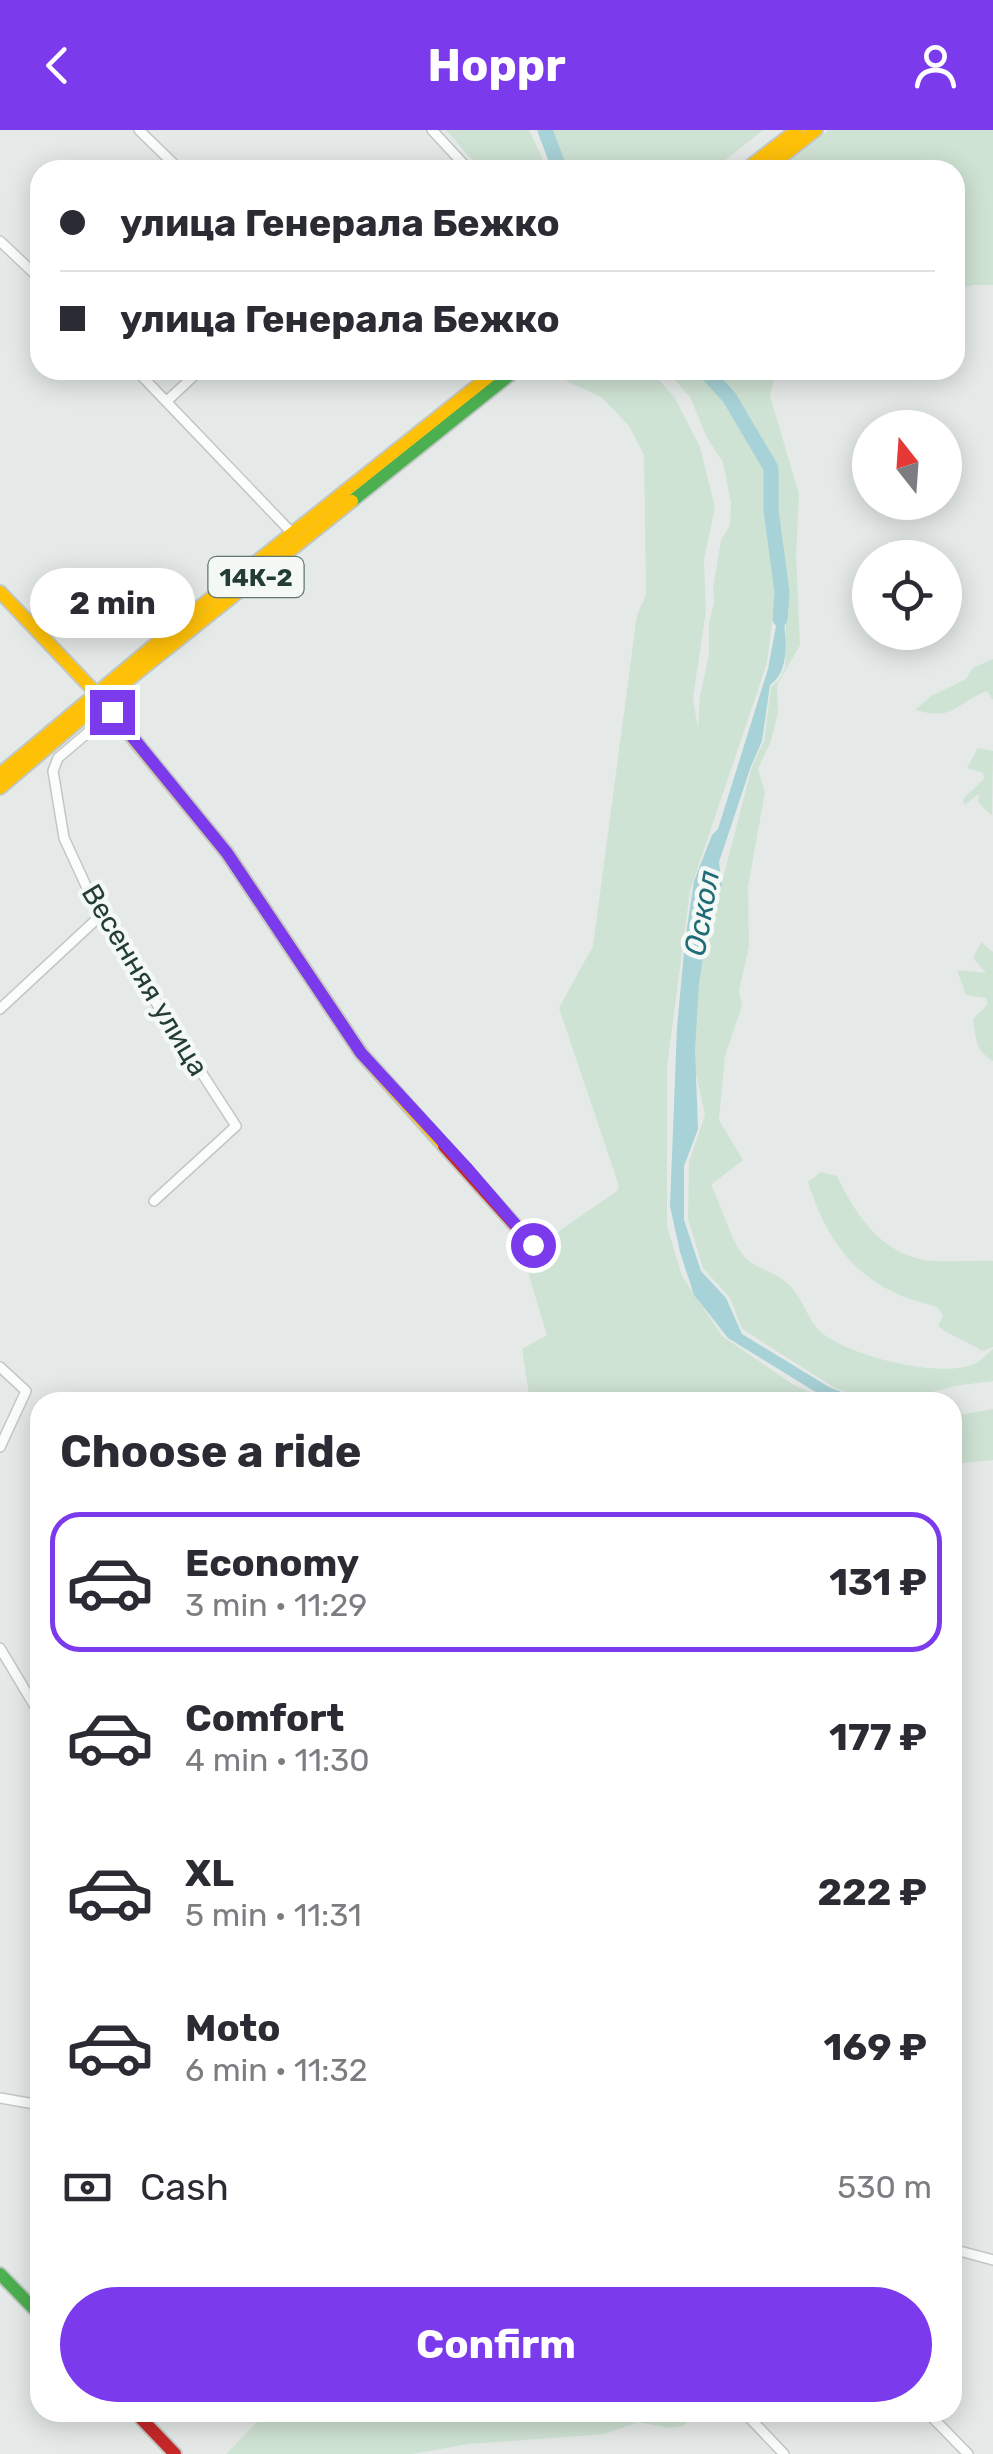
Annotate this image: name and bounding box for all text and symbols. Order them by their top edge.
icon: back [30,38,85,93]
icon: person [908,38,963,93]
text: Hoppr [427,39,566,92]
text: улица Генерала Бежко [120,200,560,246]
text: улица Генерала Бежко [120,296,560,342]
north arrow [852,410,962,520]
map controls [852,410,962,650]
button: locate [852,540,962,650]
road number: 14К-2 [208,557,304,597]
callout: 2 min [29,567,194,637]
text: 2 min [69,584,156,622]
route end [90,690,135,735]
water label: Оскол [677,867,727,959]
street label: Весенняя улица [75,878,215,1082]
route start [511,1223,556,1268]
text: Choose a ride [60,1425,362,1478]
icon: car [65,1537,155,1627]
text: Economy [185,1540,359,1586]
text: 131 ₽ [829,1559,927,1605]
text: 3 min · 11:29 [185,1586,367,1624]
icon: car [65,1692,155,1782]
text: Comfort [185,1695,344,1741]
text: 177 ₽ [829,1714,927,1760]
text: 4 min · 11:30 [185,1741,370,1779]
icon: car [65,1847,155,1937]
text: XL [185,1850,234,1896]
text: 222 ₽ [817,1869,927,1915]
text: 5 min · 11:31 [185,1896,362,1934]
icon: car [65,2002,155,2092]
text: Moto [185,2005,281,2051]
text: 169 ₽ [824,2024,927,2070]
text: 6 min · 11:32 [185,2051,368,2089]
icon: cash [60,2160,115,2215]
text: Cash [140,2164,229,2210]
text: 530 m [837,2168,932,2206]
button: Confirm [60,2287,932,2402]

